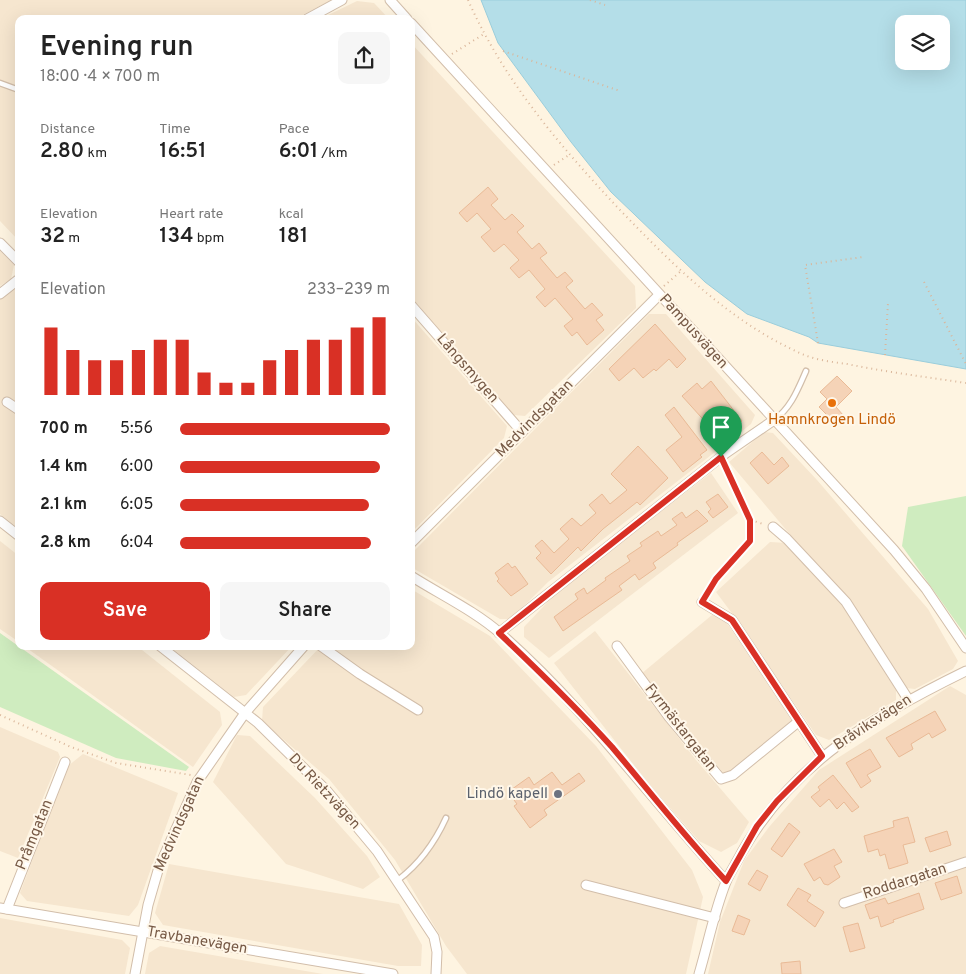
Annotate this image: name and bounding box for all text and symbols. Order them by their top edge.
map controls [895,15,950,70]
button: layers [895,15,950,70]
text: Evening run [40,30,194,66]
button: share [338,32,390,84]
text: 18:00 · 4 × 700 m [40,67,160,87]
text: Distance [40,121,95,138]
text: Time [159,121,191,138]
text: Pace [279,121,309,138]
text: 2.80 [40,138,84,165]
text: 16:51 [159,138,206,165]
text: 6:01 [279,138,318,165]
text: km [84,145,107,162]
text: /km [318,145,348,162]
text: Elevation [40,206,98,223]
text: Heart rate [159,206,223,223]
text: kcal [279,206,304,223]
text: 32 [40,223,65,250]
text: 134 [159,223,194,250]
text: 181 [279,223,308,250]
text: m [65,230,80,247]
text: bpm [194,230,224,247]
text: Elevation [40,280,106,300]
text: 233–239 m [307,280,390,300]
street label: Pampusvägen [654,291,732,373]
street label: Långsmygen [432,330,502,408]
street label: Medvindsgatan [492,376,578,462]
marker: Hamnkrogen Lindö [826,397,838,409]
pin [700,406,742,457]
place label: Hamnkrogen Lindö [768,411,896,430]
icon: arrive [707,413,735,441]
text: 700 m [40,419,88,439]
text: 5:56 [120,419,153,439]
text: 1.4 km [40,457,88,477]
text: 6:00 [120,457,154,477]
text: 2.1 km [40,495,87,515]
text: 6:05 [120,495,153,515]
text: 2.8 km [40,533,91,553]
text: 6:04 [120,533,153,553]
button: Save [40,582,210,640]
button: Share [220,582,390,640]
street label: Fyrmästargatan [640,680,720,776]
street label: Bråviksvägen [830,691,916,755]
street label: Du Rietzvägen [284,750,364,834]
street label: Medvindsgatan [150,773,210,875]
place label: Lindö kapell [466,785,548,804]
marker: Lindö kapell [552,788,564,800]
street label: Pråmgatan [12,797,58,873]
street label: Roddargatan [861,860,949,904]
street label: Travbanevägen [145,923,249,959]

